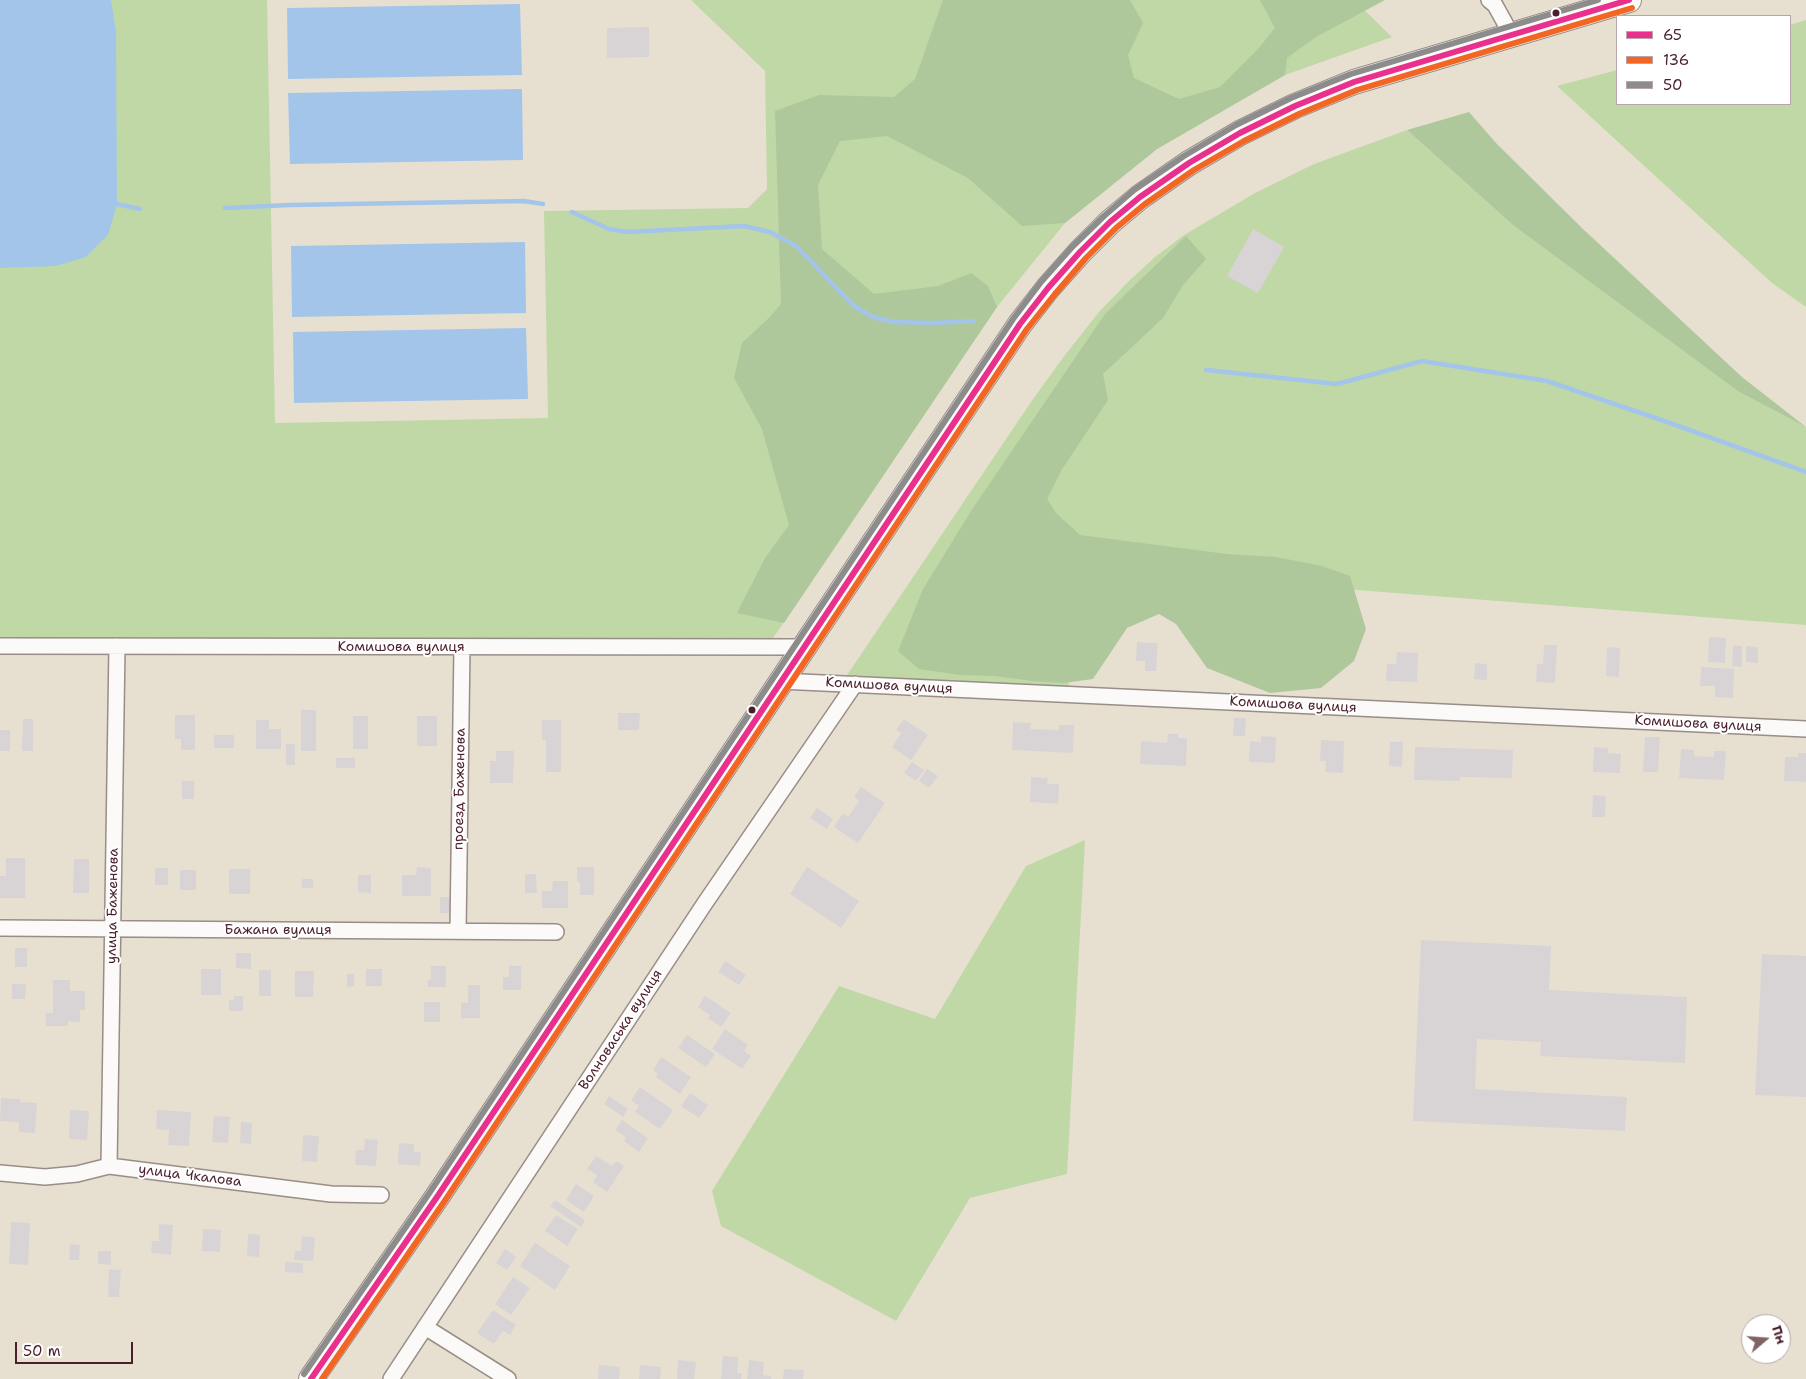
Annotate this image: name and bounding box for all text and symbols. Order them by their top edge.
unlabelled marker [1551,8,1561,18]
legend [1616,15,1791,105]
text: 65 [1663,25,1682,45]
text: 136 [1663,50,1689,70]
text: 50 [1663,75,1683,95]
street label: Комишова вулиця [337,639,465,655]
street label: Комишова вулиця [825,674,953,698]
street label: Комишова вулиця [1229,693,1357,717]
unlabelled marker [747,705,757,715]
street label: Комишова вулиця [1634,712,1762,736]
street label: проезд Баженова [451,728,469,850]
street label: улица Баженова [104,848,122,964]
street label: Бажана вулиця [224,922,332,938]
street label: Волноваська вулиця [576,967,666,1093]
street label: улица Чкалова [137,1161,243,1191]
north arrow [1741,1314,1791,1364]
text: Пн [1768,1323,1791,1346]
scale bar [18,1332,135,1364]
text: 50 m [23,1341,61,1361]

